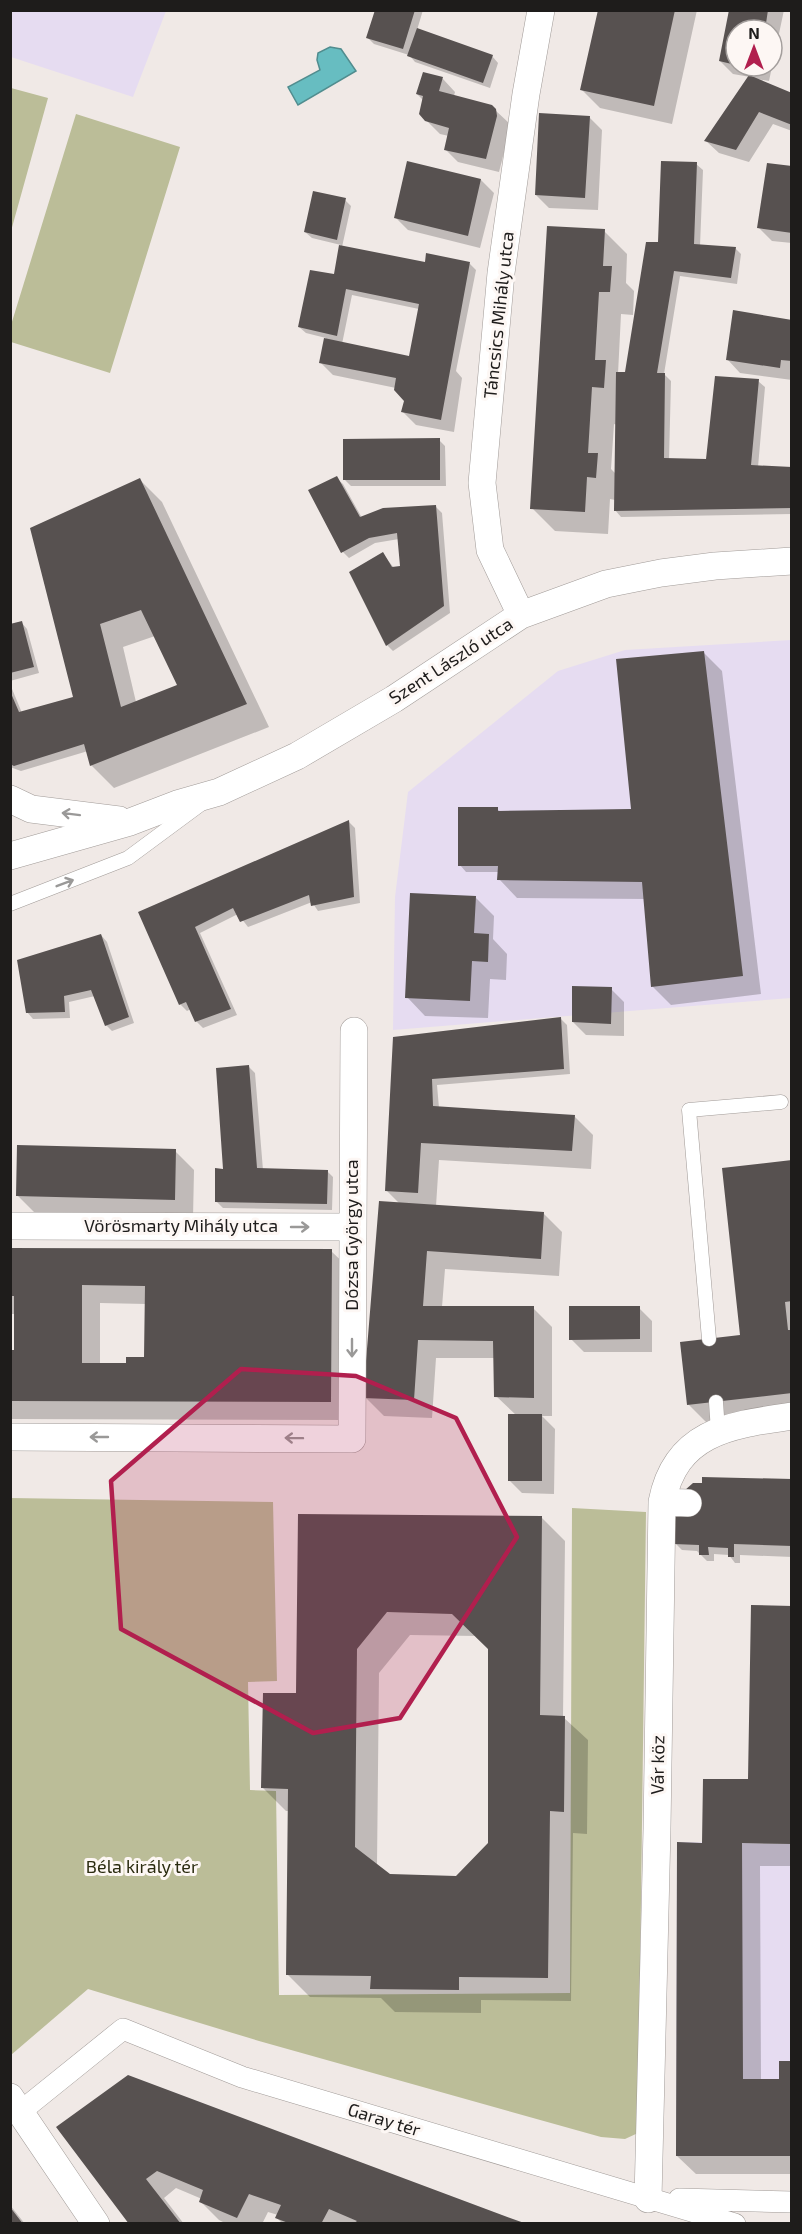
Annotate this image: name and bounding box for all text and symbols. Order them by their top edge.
north arrow [724,18,784,78]
text: N [748,23,760,42]
street label: Táncsics Mihály utca [478,230,518,400]
street label: Szent László utca [384,612,516,708]
one-way arrow [62,809,82,820]
one-way arrow [55,877,74,888]
street label: Dózsa György utca [340,1159,362,1311]
street label: Vörösmarty Mihály utca [84,1214,278,1236]
one-way arrow [289,1221,309,1233]
one-way arrow [346,1338,358,1358]
one-way arrow [89,1431,109,1443]
one-way arrow [284,1432,304,1444]
street label: Vár köz [645,1735,669,1795]
park label: Béla király tér [86,1855,198,1877]
street label: Garay tér [345,2098,423,2141]

